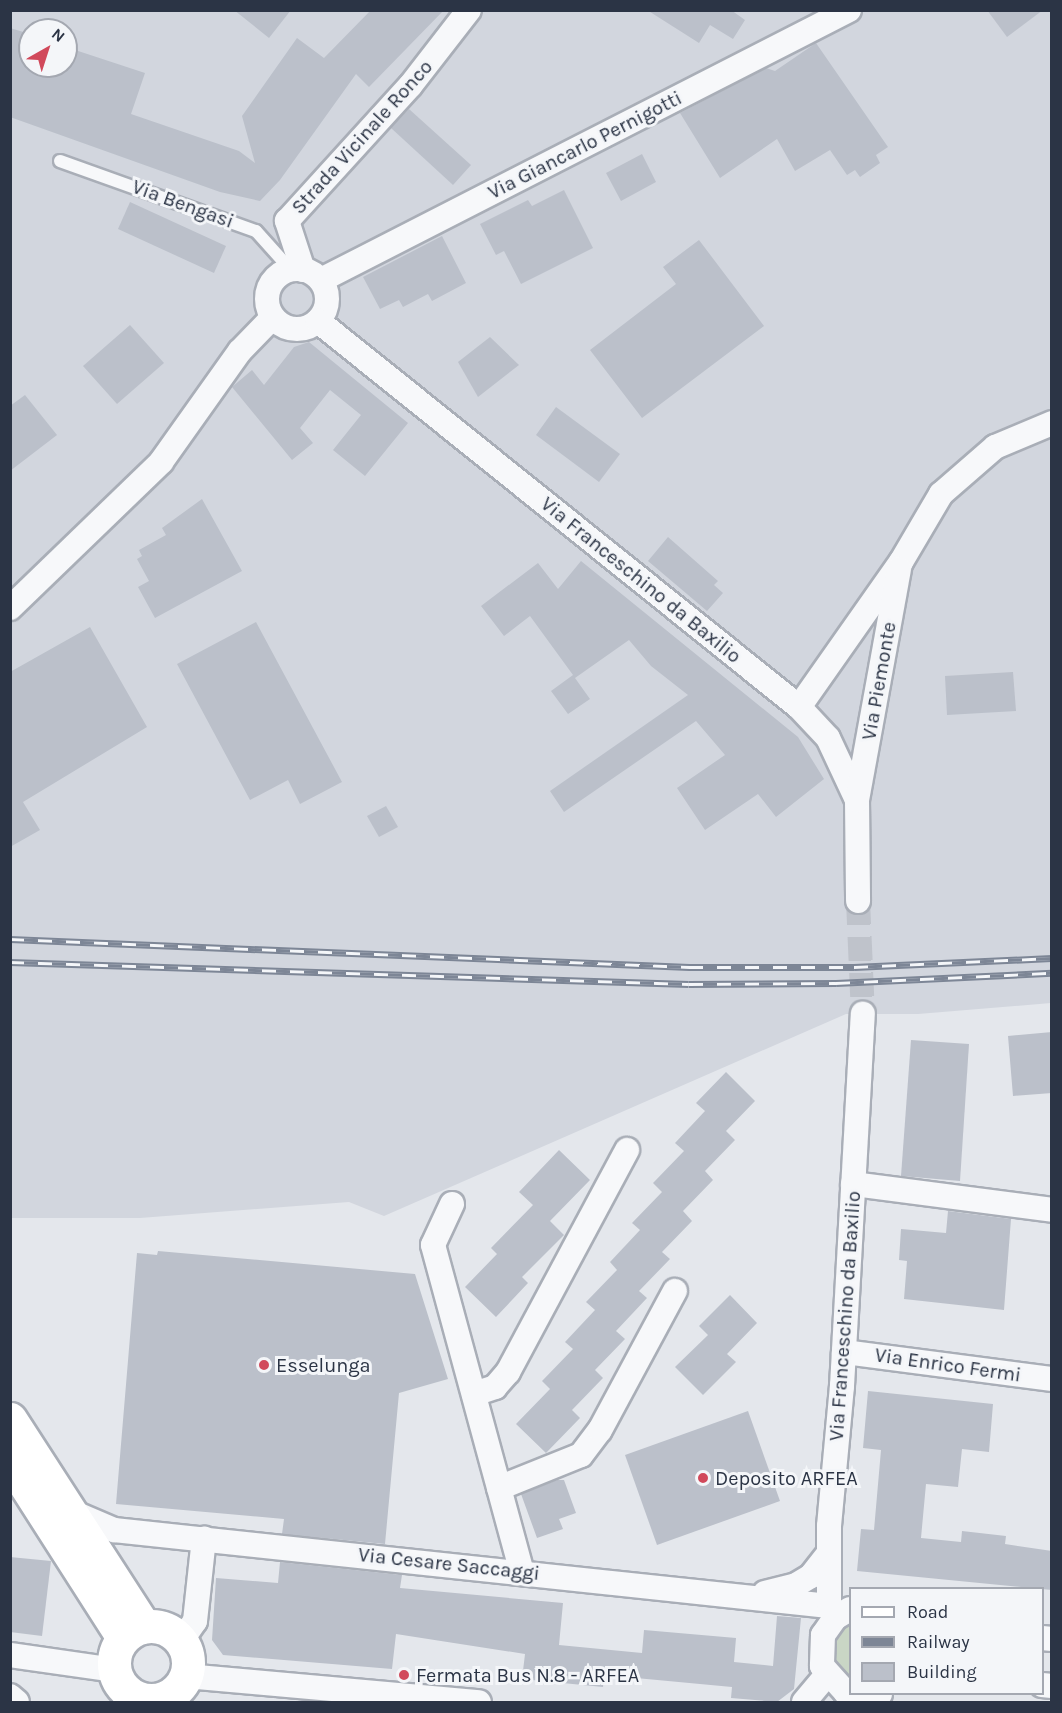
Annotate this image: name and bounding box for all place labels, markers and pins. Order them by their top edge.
place label: Esselunga [276,1353,371,1377]
marker: Esselunga [257,1358,271,1372]
place label: Deposito ARFEA [715,1466,858,1490]
marker: Deposito ARFEA [696,1471,710,1485]
place label: Fermata Bus N.8 - ARFEA [416,1663,639,1687]
marker: Fermata Bus N.8 - ARFEA [397,1668,411,1682]

